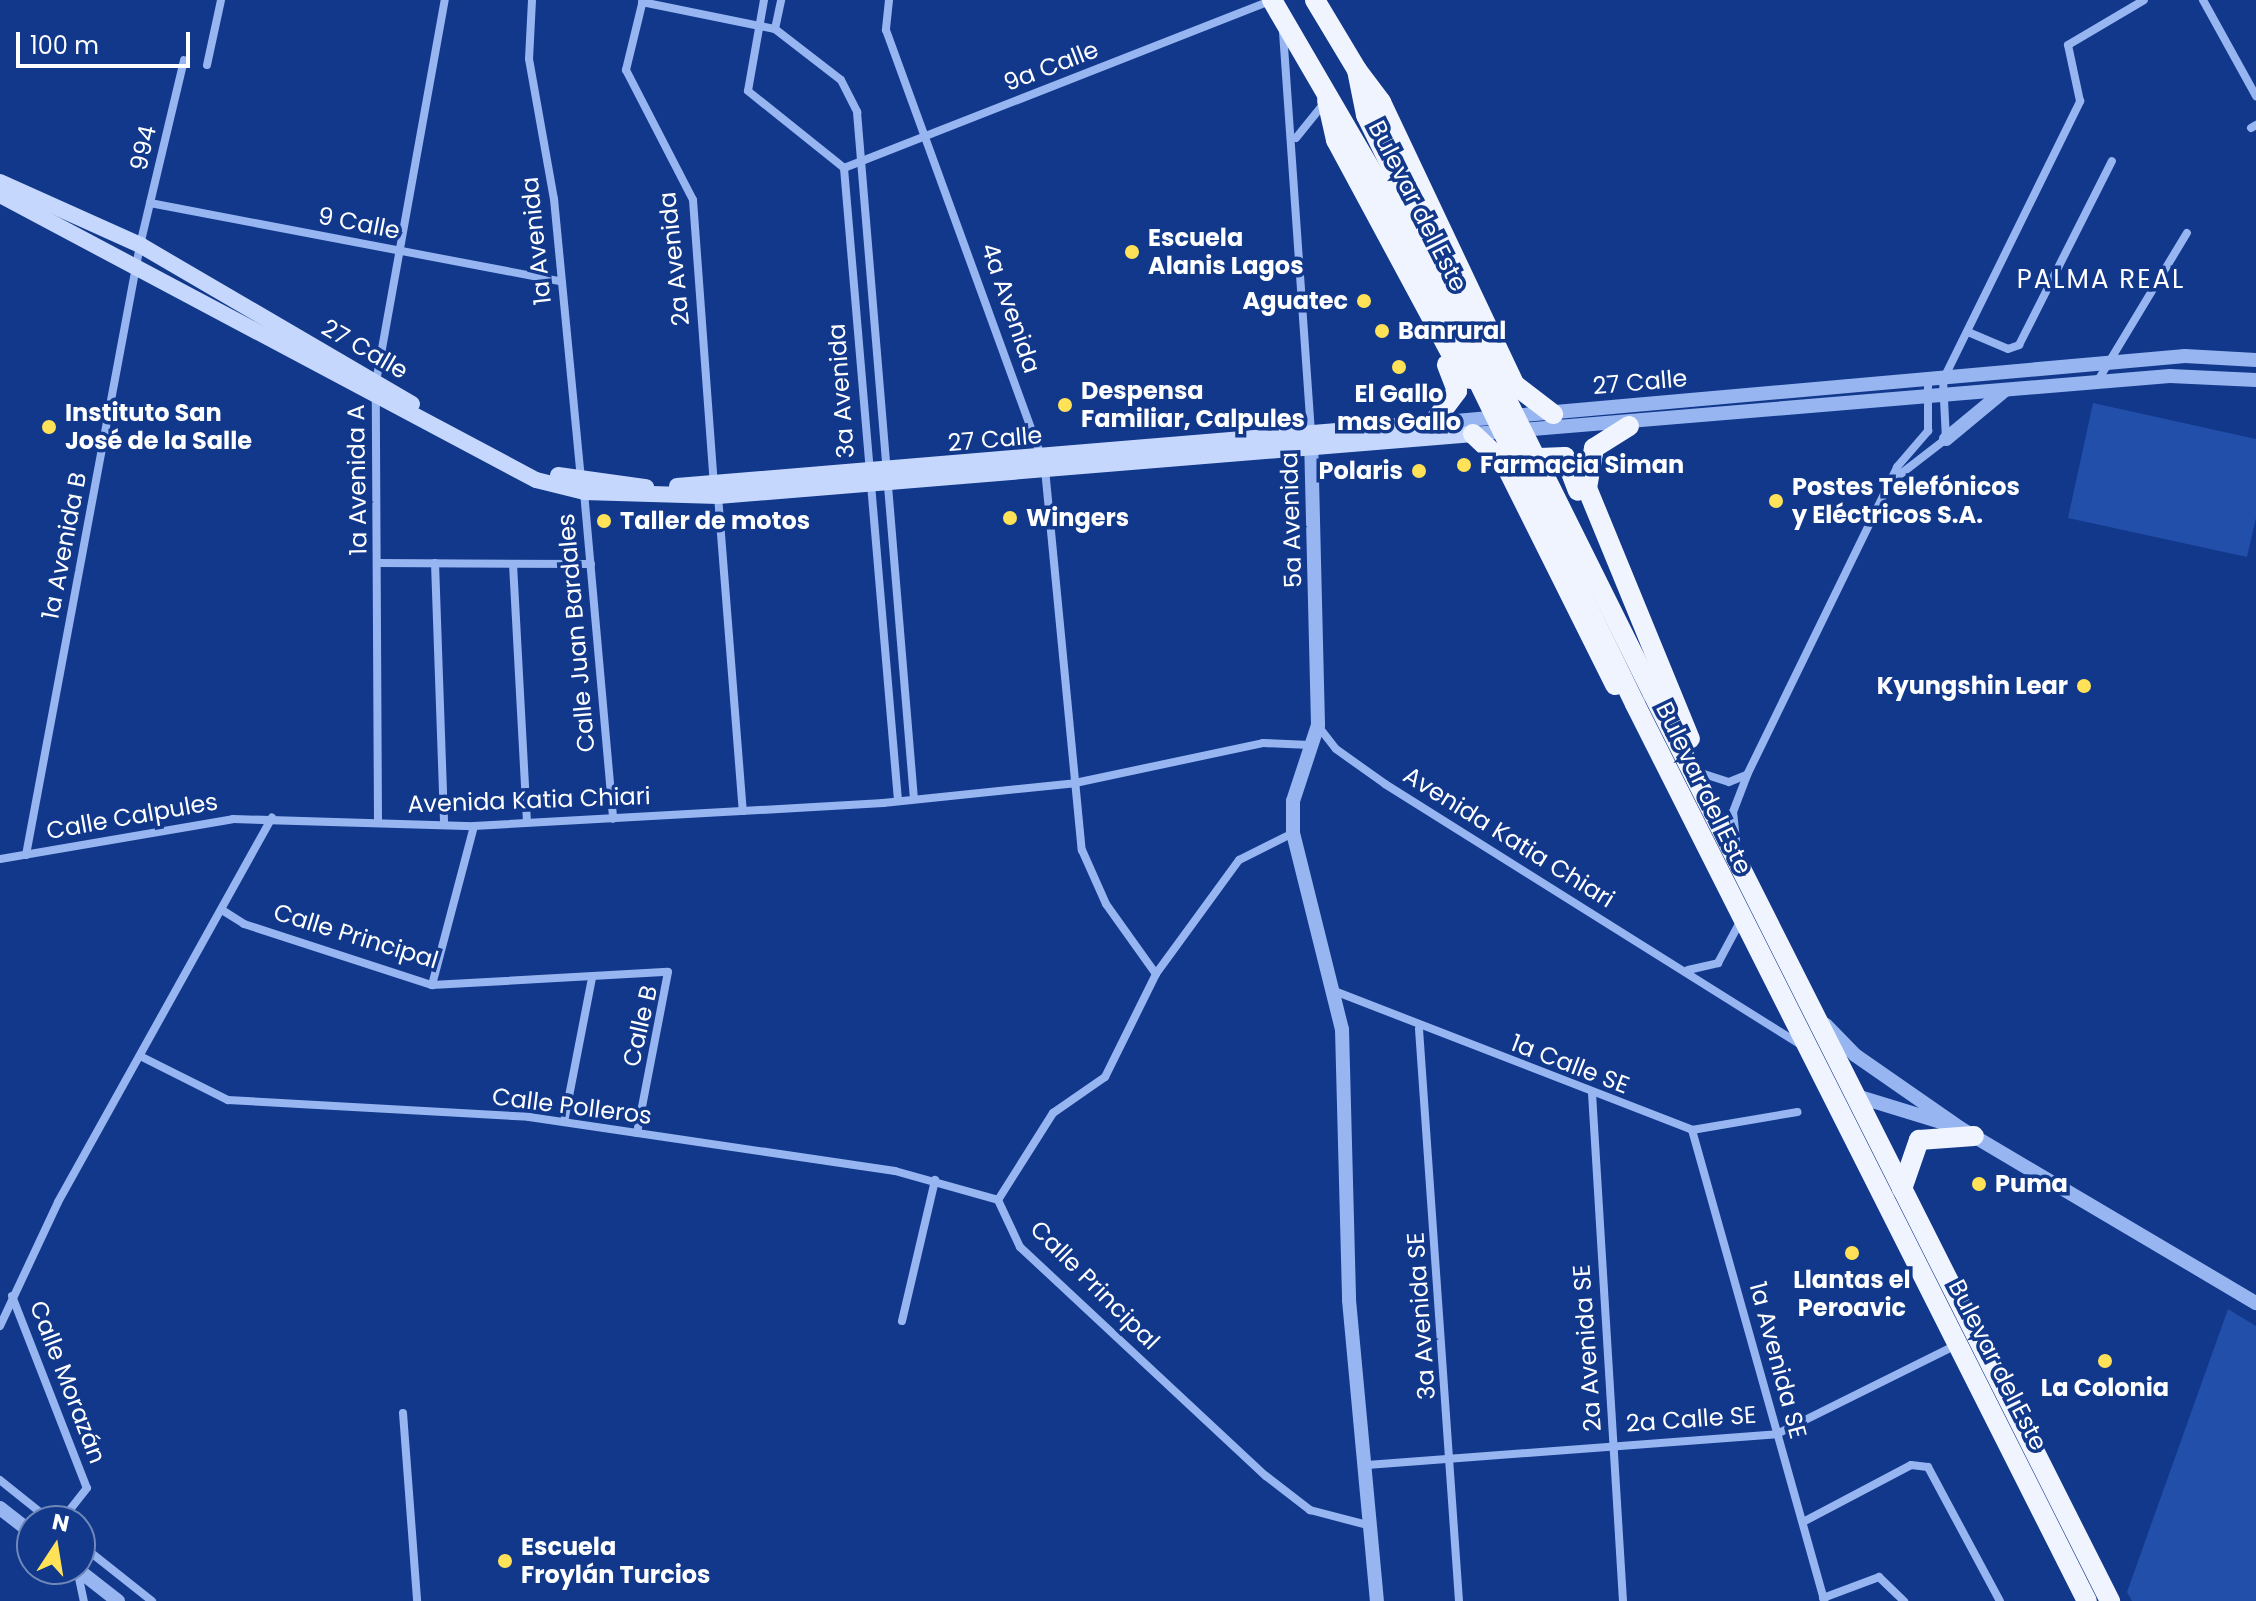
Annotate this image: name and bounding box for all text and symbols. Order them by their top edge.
scale bar [20,16,194,66]
text: 100 m [30,29,99,62]
street label: 9a Calle [1000,35,1102,97]
street label: Bulevar del Este [1363,116,1473,296]
street label: 994 [124,123,162,173]
street label: 1a Avenida [515,176,557,306]
street label: 2a Avenida [653,191,695,327]
street label: 9 Calle [316,201,402,245]
place label: Escuela Alanis Lagos [1148,224,1304,280]
street label: 4a Avenida [975,239,1047,377]
marker: Escuela Alanis Lagos [1123,243,1141,261]
district label: PALMA REAL [2017,264,2185,296]
place label: Aguatec [1242,287,1348,315]
marker: Aguatec [1355,292,1373,310]
street label: 27 Calle [317,313,413,385]
place label: Banrural [1398,317,1506,345]
marker: Banrural [1373,322,1391,340]
street label: 3a Avenida [822,323,860,459]
marker: El Gallo mas Gallo [1390,358,1408,376]
street label: 27 Calle [1592,364,1688,400]
place label: Despensa Familiar, Calpules [1081,377,1305,433]
place label: El Gallo mas Gallo [1337,380,1461,436]
marker: Despensa Familiar, Calpules [1056,396,1074,414]
place label: Instituto San José de la Salle [65,399,252,455]
street label: 1a Avenida A [341,404,373,556]
marker: Instituto San José de la Salle [40,418,58,436]
street label: 27 Calle [947,421,1043,457]
place label: Farmacia Siman [1480,451,1684,479]
street label: 5a Avenida [1274,452,1308,588]
marker: Farmacia Siman [1455,456,1473,474]
place label: Polaris [1319,457,1403,485]
marker: Polaris [1410,462,1428,480]
street label: 1a Avenida B [36,470,92,622]
place label: Postes Telefónicos y Eléctricos S.A. [1792,473,2020,529]
marker: Postes Telefónicos y Eléctricos S.A. [1767,492,1785,510]
place label: Wingers [1026,504,1129,532]
place label: Taller de motos [620,507,810,535]
marker: Wingers [1001,509,1019,527]
street label: Calle Juan Bardales [551,512,601,754]
marker: Taller de motos [595,512,613,530]
place label: Kyungshin Lear [1877,672,2068,700]
marker: Kyungshin Lear [2075,677,2093,695]
street label: Bulevar del Este [1650,697,1758,879]
street label: Avenida Katia Chiari [1398,760,1620,914]
street label: Avenida Katia Chiari [407,781,651,819]
street label: Calle Calpules [44,787,220,845]
street label: Calle Principal [270,897,442,975]
street label: Calle B [617,983,663,1069]
street label: 1a Calle SE [1507,1028,1633,1100]
street label: Calle Polleros [491,1082,653,1130]
place label: Puma [1995,1170,2068,1198]
marker: Puma [1970,1175,1988,1193]
street label: Calle Principal [1024,1214,1166,1356]
street label: 3a Avenida SE [1401,1231,1441,1401]
marker: Llantas el Peroavic [1843,1244,1861,1262]
street label: 2a Avenida SE [1567,1263,1607,1433]
place label: Llantas el Peroavic [1793,1266,1911,1322]
street label: Bulevar del Este [1943,1275,2053,1455]
street label: 1a Avenida SE [1743,1278,1813,1442]
street label: Calle Morazán [24,1297,112,1467]
marker: La Colonia [2096,1352,2114,1370]
place label: La Colonia [2041,1374,2169,1402]
street label: 2a Calle SE [1625,1400,1757,1438]
north arrow [16,1505,96,1585]
text: N [49,1506,72,1540]
place label: Escuela Froylán Turcios [521,1533,710,1589]
marker: Escuela Froylán Turcios [496,1552,514,1570]

